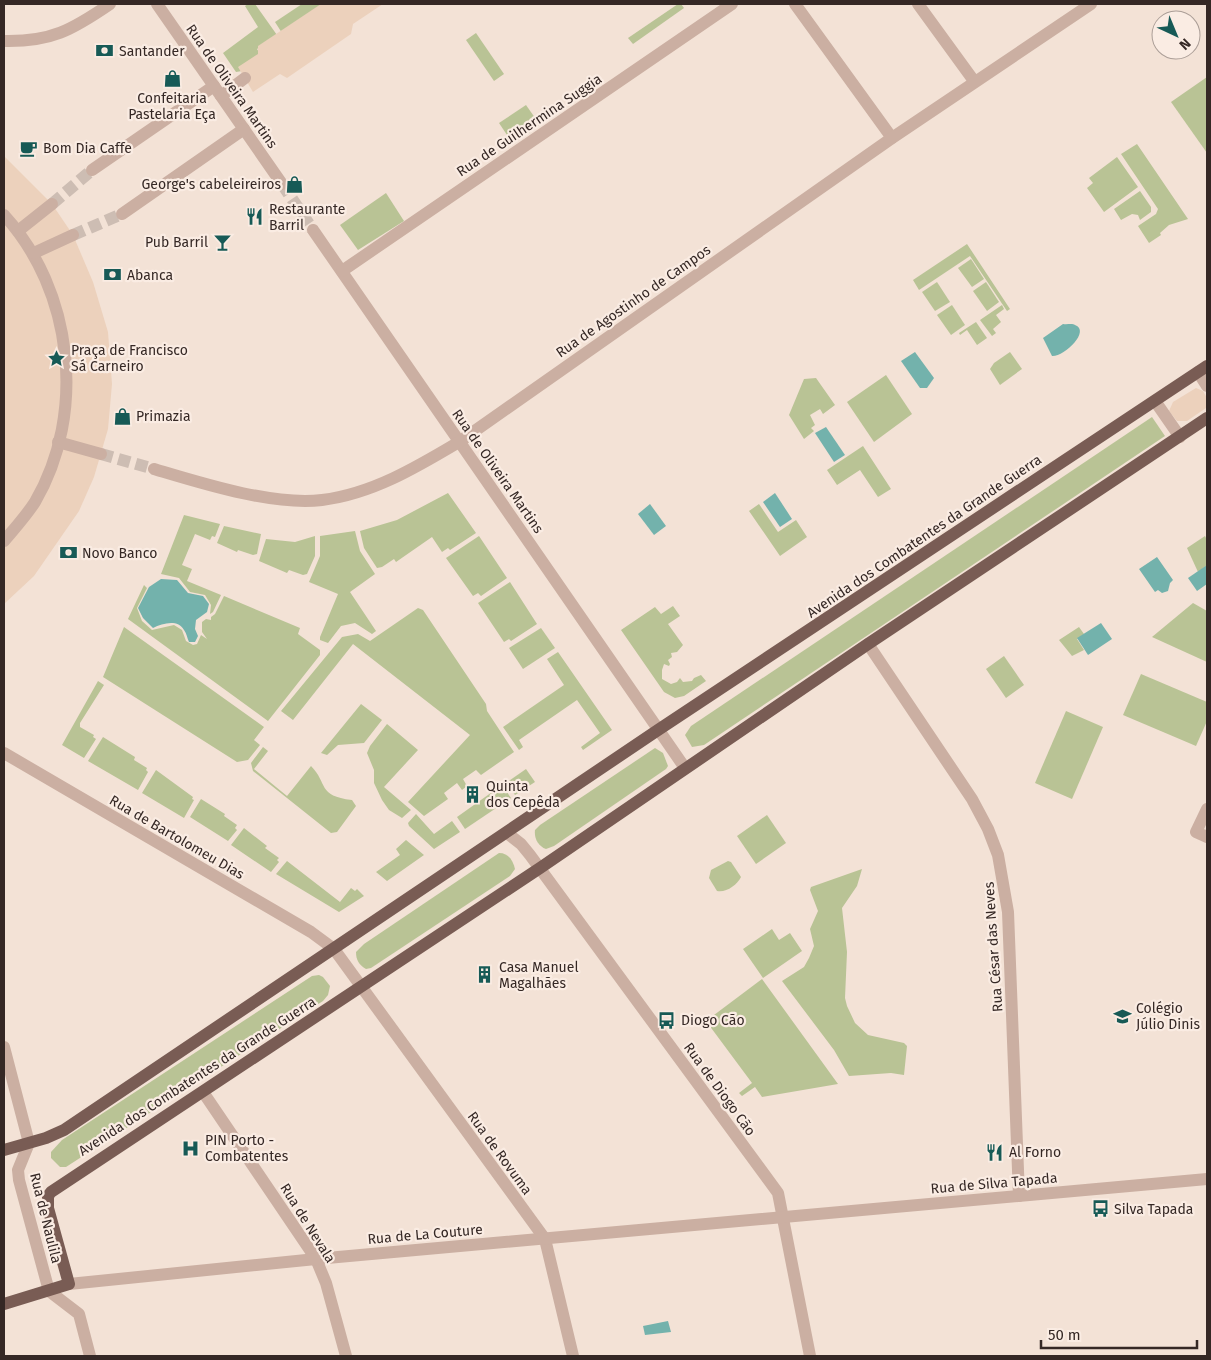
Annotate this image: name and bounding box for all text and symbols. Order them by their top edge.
north arrow [1151,10,1201,60]
street label: Rua de Oliveira Martins [182,21,281,152]
text: N [1175,35,1194,53]
bank icon: Santander [95,41,115,61]
place label: Santander [119,43,185,60]
shop icon: Confeitaria Pastelaria Eça [162,68,182,88]
street label: Rua de Guilhermina Suggia [454,70,605,180]
place label: Confeitaria Pastelaria Eça [128,90,216,123]
cafe icon: Bom Dia Caffe [19,138,39,158]
place label: Bom Dia Caffe [43,140,132,157]
shop icon: George's cabeleireiros [285,174,305,194]
place label: George's cabeleireiros [141,176,281,193]
place label: Restaurante Barril [269,201,345,234]
restaurant icon: Restaurante Barril [245,207,265,227]
bar icon: Pub Barril [212,232,232,252]
place label: Pub Barril [145,234,208,251]
street label: Rua de Agostinho de Campos [553,241,714,361]
bank icon: Abanca [103,265,123,285]
place label: Abanca [127,267,173,284]
place label: Praça de Francisco Sá Carneiro [71,342,188,375]
place icon: Praça de Francisco Sá Carneiro [47,348,67,368]
shop icon: Primazia [112,406,132,426]
street label: Rua de Oliveira Martins [448,406,547,537]
place label: Primazia [136,408,191,425]
street label: Avenida dos Combatentes da Grande Guerra [804,451,1045,622]
bank icon: Novo Banco [58,543,78,563]
place label: Novo Banco [82,545,157,562]
place label: Quinta dos Cepêda [486,778,560,811]
building icon: Quinta dos Cepêda [462,784,482,804]
street label: Rua de Bartolomeu Dias [106,792,248,883]
street label: Rua César das Neves [980,881,1007,1013]
place label: Casa Manuel Magalhães [499,959,579,992]
building icon: Casa Manuel Magalhães [475,965,495,985]
street label: Avenida dos Combatentes da Grande Guerra [75,993,319,1160]
place label: Colégio Júlio Dinis [1136,1000,1200,1033]
school or university icon: Colégio Júlio Dinis [1112,1006,1132,1026]
bus stop icon: Diogo Cão [657,1010,677,1030]
place label: Diogo Cão [681,1012,745,1029]
street label: Rua de Diogo Cão [680,1039,759,1139]
street label: Rua de Rovuma [464,1108,535,1198]
place label: PIN Porto - Combatentes [205,1132,289,1165]
hospital icon: PIN Porto - Combatentes [181,1138,201,1158]
restaurant icon: Al Forno [985,1142,1005,1162]
place label: Al Forno [1009,1144,1061,1161]
street label: Rua de Silva Tapada [930,1169,1058,1198]
street label: Rua de Naulila [26,1171,65,1265]
street label: Rua de Nevala [276,1180,339,1266]
bus stop icon: Silva Tapada [1090,1199,1110,1219]
place label: Silva Tapada [1114,1201,1193,1218]
street label: Rua de La Couture [367,1221,483,1248]
scale bar [1041,1318,1197,1350]
text: 50 m [1048,1326,1081,1344]

